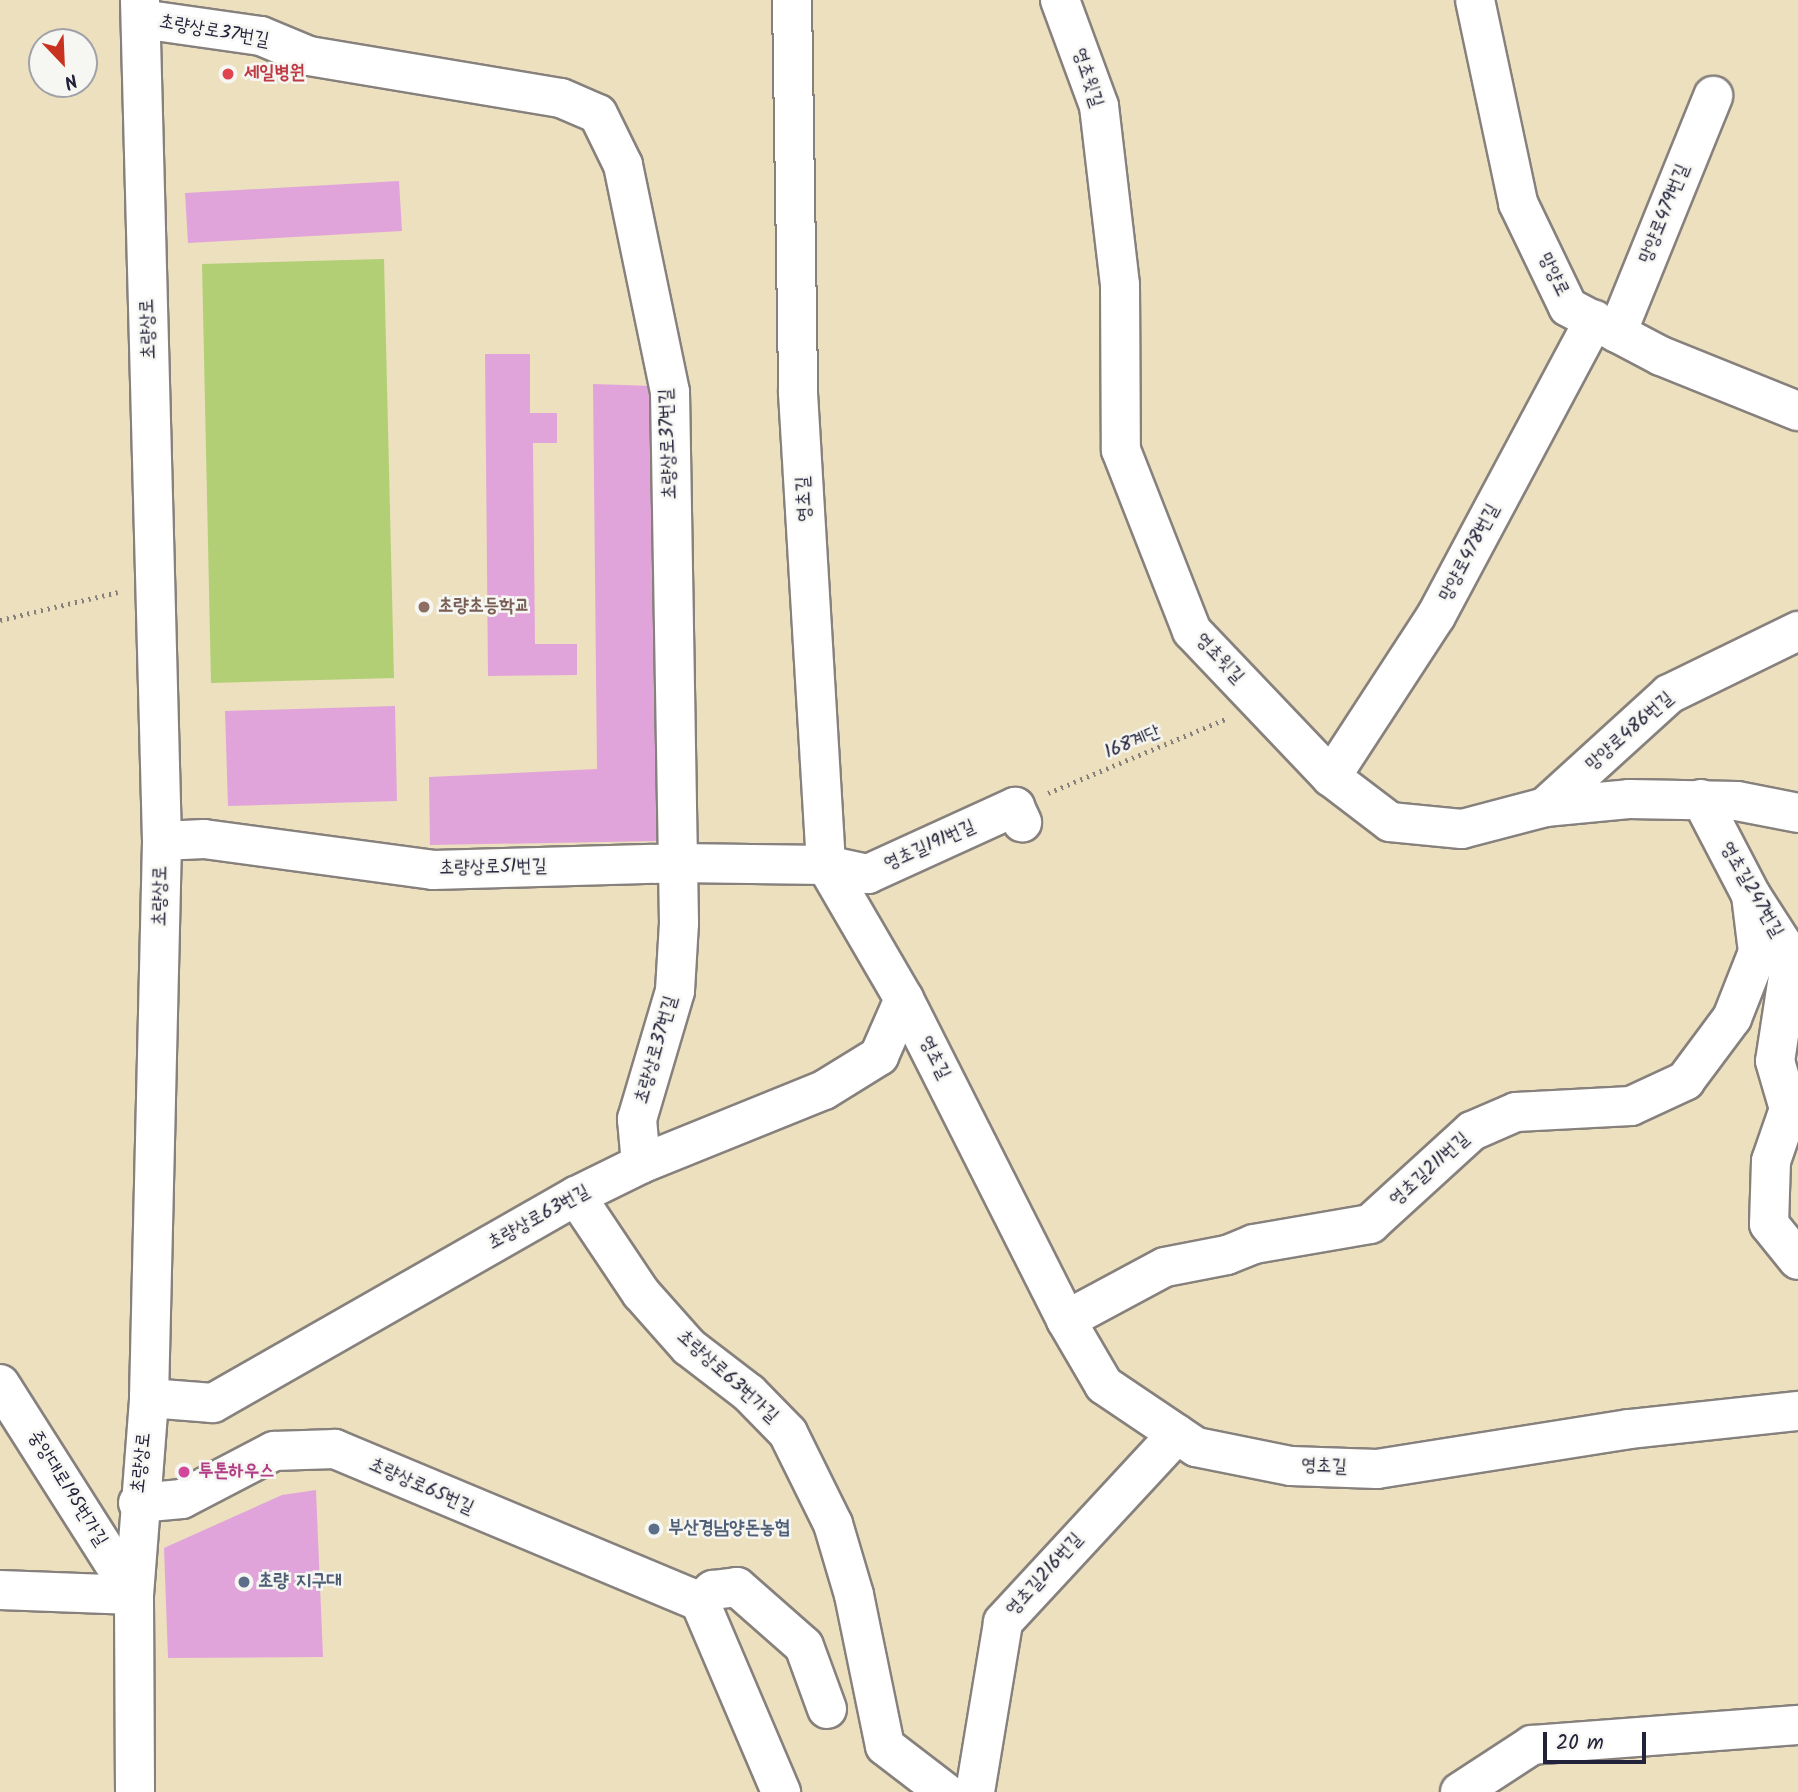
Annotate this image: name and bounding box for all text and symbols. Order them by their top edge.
street label: 초량상로37번길 [157,11,271,53]
north arrow [28,28,98,98]
street label: 영초윗길 [1067,45,1107,111]
place label: 세일병원 [244,63,305,85]
text: N [59,64,82,97]
marker: 세일병원 [218,64,238,84]
street label: 망양로479번길 [1635,161,1695,267]
street label: 망양로 [1533,249,1573,301]
street label: 초량상로 [137,298,161,360]
street label: 초량상로37번길 [656,388,682,500]
street label: 영초길 [792,476,818,522]
street label: 망양로478번길 [1435,500,1505,606]
place label: 초량초등학교 [438,596,530,618]
marker: 초량초등학교 [416,599,432,615]
street label: 영초윗길 [1190,629,1248,689]
street label: 망양로486번길 [1581,688,1679,776]
street label: 168계단 [1102,721,1164,765]
street label: 영초길191번길 [881,816,979,876]
street label: 영초길247번길 [1714,838,1788,942]
street label: 초량상로51번길 [439,856,547,880]
street label: 초량상로 [149,865,173,927]
street label: 초량상로37번길 [631,993,683,1107]
street label: 영초길 [913,1032,955,1084]
street label: 영초길211번길 [1385,1128,1475,1212]
street label: 초량상로63번길 [484,1181,594,1255]
street label: 초량상로63번가길 [672,1326,782,1428]
street label: 중앙대로195번가길 [22,1427,112,1551]
street label: 초량상로 [127,1431,157,1495]
street label: 초량상로65번길 [365,1454,477,1520]
street label: 영초길 [1301,1455,1347,1479]
place label: 투톤하우스 [198,1461,274,1483]
marker: 투톤하우스 [176,1464,192,1480]
place label: 부산경남양돈농협 [668,1518,790,1540]
marker: 부산경남양돈농협 [646,1521,662,1537]
street label: 영초길216번길 [1002,1529,1088,1621]
place label: 초량 지구대 [258,1571,342,1593]
marker: 초량 지구대 [236,1574,252,1590]
scale bar [1546,1718,1649,1762]
text: 20 m [1556,1727,1604,1760]

